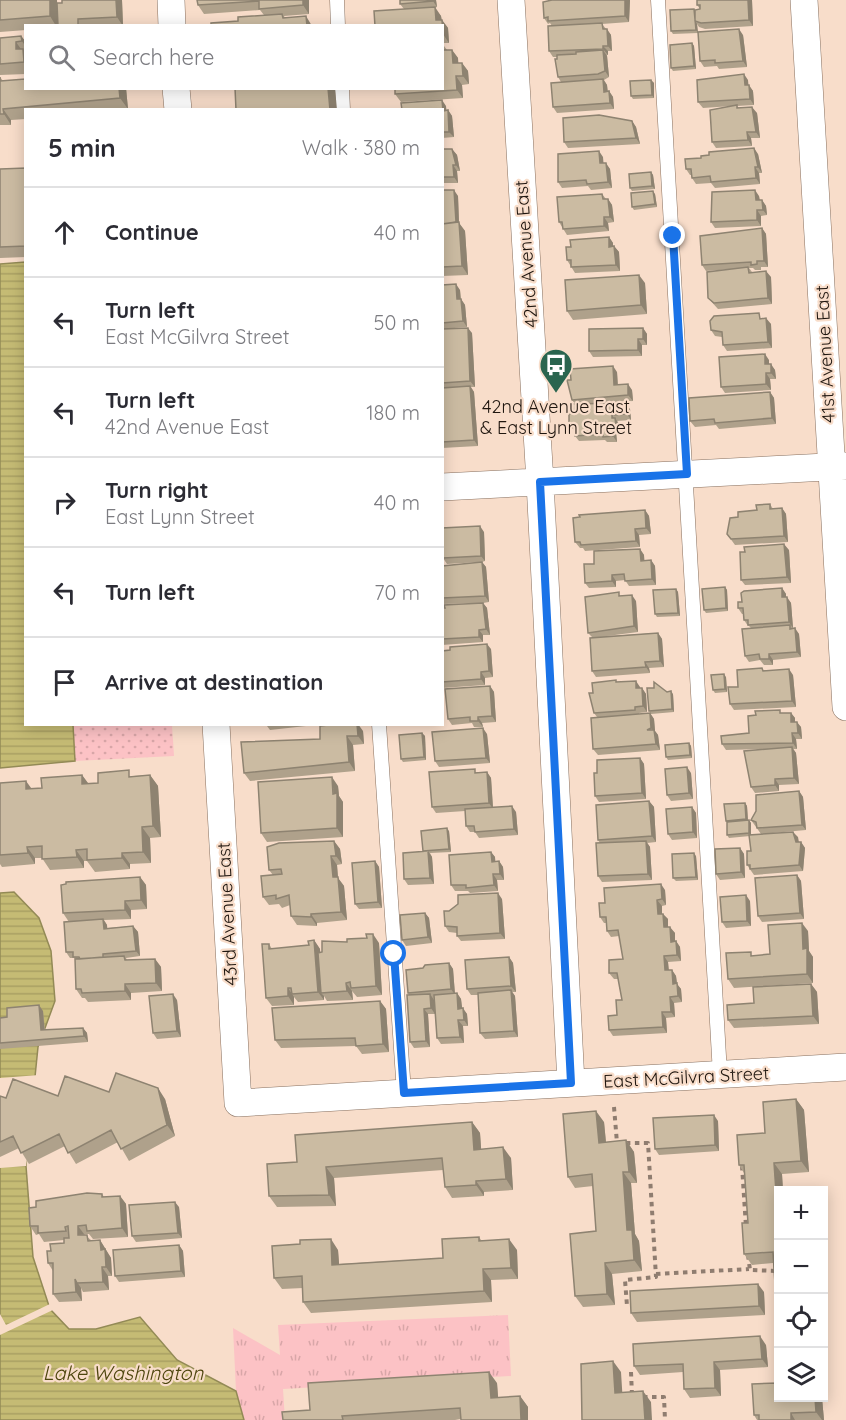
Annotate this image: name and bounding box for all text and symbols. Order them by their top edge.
search box [24,24,444,90]
icon: search [45,41,78,74]
text: Search here [93,43,214,71]
text: 5 min [48,131,116,164]
text: Walk · 380 m [302,135,420,160]
street label: 42nd Avenue East [509,179,543,329]
icon: ahead [48,216,81,249]
text: Continue [105,218,199,246]
text: 40 m [374,220,420,245]
route end [659,222,685,248]
street label: 41st Avenue East [810,285,840,423]
text: Turn left [105,296,195,324]
icon: left [48,306,81,339]
text: 50 m [374,310,420,335]
text: East McGilvra Street [105,324,290,349]
bus stop icon: 42nd Avenue East & East Lynn Street [538,347,574,394]
text: Turn left [105,386,195,414]
place label: 42nd Avenue East & East Lynn Street [480,395,632,439]
icon: left [48,396,81,429]
text: 180 m [366,400,420,425]
text: 42nd Avenue East [105,414,269,439]
text: Turn right [105,476,209,504]
icon: right [48,486,81,519]
text: 40 m [374,490,420,515]
text: East Lynn Street [105,504,255,529]
icon: left [48,576,81,609]
text: Turn left [105,578,195,606]
text: 70 m [374,580,420,605]
icon: arrive [48,666,81,699]
text: Arrive at destination [105,668,323,696]
street label: 43rd Avenue East [212,842,242,986]
route start [380,940,406,966]
street label: East McGilvra Street [602,1061,770,1093]
map controls [774,1186,828,1402]
button: + [774,1186,828,1240]
button: − [774,1240,828,1294]
button: locate [774,1294,828,1348]
button: layers [774,1348,828,1402]
water label: Lake Washington [43,1360,204,1385]

